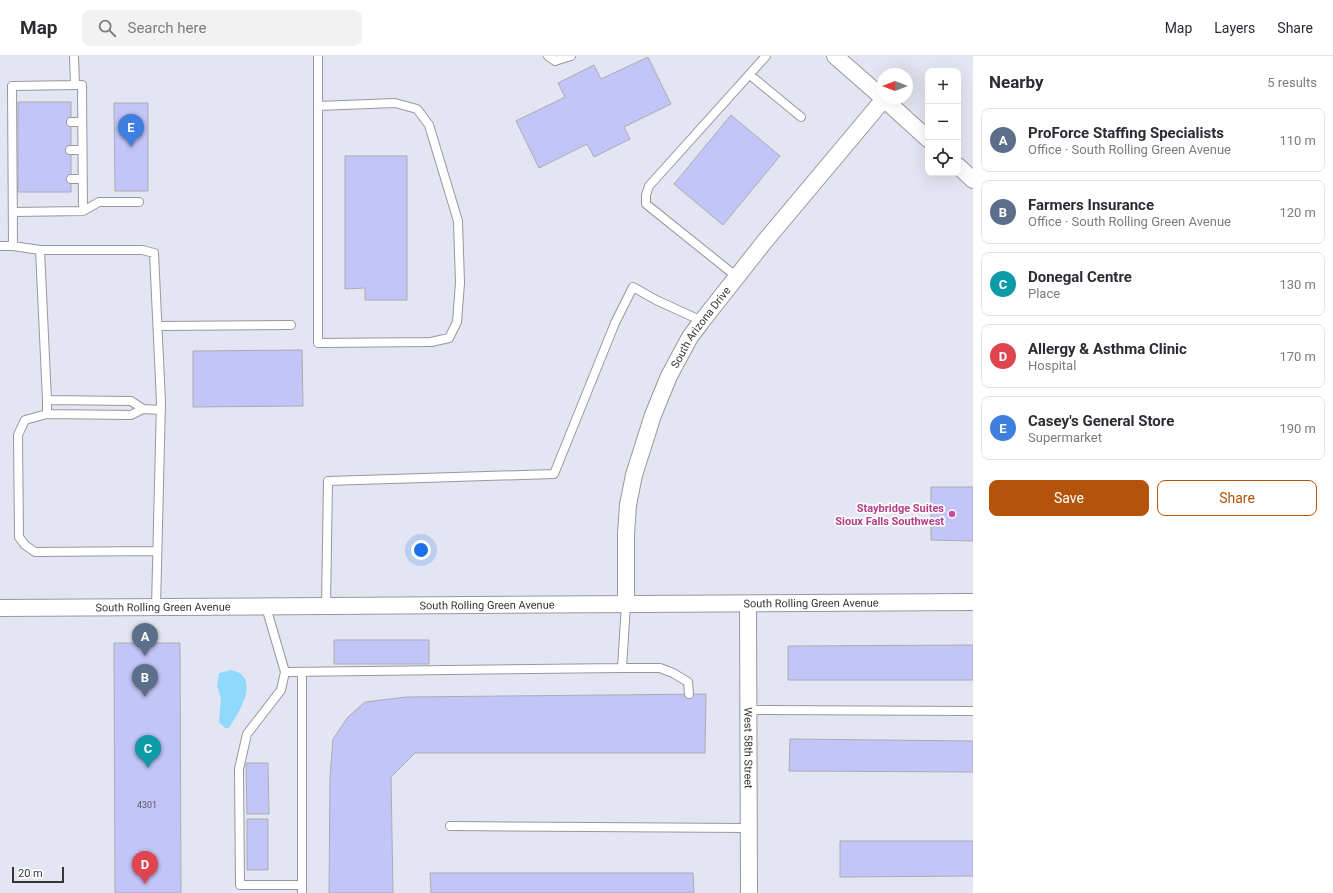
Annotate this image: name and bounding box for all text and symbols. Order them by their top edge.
search box [82,10,362,46]
text: Map [20,16,58,39]
icon: search [96,17,118,39]
text: Search here [128,19,206,37]
text: Map [1165,20,1192,36]
text: Layers [1214,20,1255,36]
text: Share [1277,20,1313,36]
north arrow [877,68,913,104]
map controls [925,68,961,176]
button: + [925,68,961,104]
text: Nearby [989,72,1044,92]
text: 5 results [1267,75,1317,90]
button: − [925,104,961,140]
pin: E [118,114,144,147]
text: ProForce Staffing Specialists [1028,124,1224,142]
text: A [999,133,1007,148]
text: 110 m [1279,133,1316,148]
button: locate [925,140,961,176]
text: Office · South Rolling Green Avenue [1028,142,1231,157]
text: Farmers Insurance [1028,196,1154,214]
text: B [999,205,1007,220]
text: 120 m [1279,205,1316,220]
text: Office · South Rolling Green Avenue [1028,214,1231,229]
text: Donegal Centre [1028,268,1132,286]
text: C [999,277,1007,292]
text: 130 m [1279,277,1316,292]
street label: South Arizona Drive [668,284,733,370]
text: Place [1028,286,1060,301]
text: Allergy & Asthma Clinic [1028,340,1187,358]
text: D [999,349,1007,364]
text: 170 m [1279,349,1316,364]
text: Hospital [1028,358,1076,373]
text: Casey's General Store [1028,412,1174,430]
text: E [999,421,1007,436]
text: 190 m [1279,421,1316,436]
text: Supermarket [1028,430,1102,445]
button: Save [989,480,1149,516]
button: Share [1157,480,1317,516]
place label: Staybridge Suites Sioux Falls Southwest [835,502,944,528]
marker: Staybridge Suites Sioux Falls Southwest [947,509,957,519]
your location [411,540,431,560]
street label: South Rolling Green Avenue [743,596,879,610]
street label: South Rolling Green Avenue [419,598,555,612]
street label: South Rolling Green Avenue [95,600,231,614]
pin: A [132,623,158,656]
pin: B [132,664,158,697]
street label: West 58th Street [742,707,755,789]
pin: C [135,735,161,768]
house number: 4301 [137,800,157,810]
pin: D [132,851,158,884]
scale bar [12,865,64,884]
text: 20 m [18,867,43,880]

